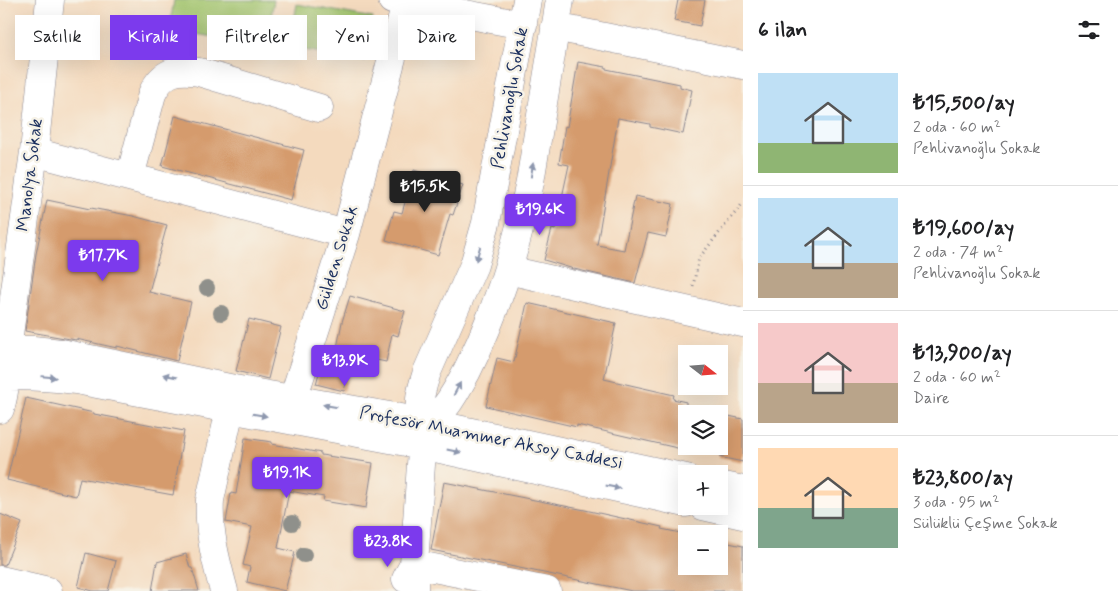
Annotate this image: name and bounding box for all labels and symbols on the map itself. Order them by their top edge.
street label: Pehlivanoğlu Sokak [486,25,534,171]
street label: Manolya Sokak [11,117,49,233]
one-way arrow [528,161,536,177]
pin: ₺15.5K [384,170,466,213]
pin: ₺19.6K [499,194,581,236]
street label: Gülden Sokak [310,203,364,313]
pin: ₺17.7K [62,240,144,282]
one-way arrow [473,246,481,261]
pin: ₺13.9K [304,344,386,387]
north arrow [678,345,728,395]
one-way arrow [162,372,178,380]
one-way arrow [41,373,57,381]
one-way arrow [453,381,461,396]
one-way arrow [321,401,337,409]
street label: Profesör Muammer Aksoy Caddesi [357,401,625,475]
one-way arrow [253,411,268,419]
one-way arrow [447,448,463,456]
pin: ₺19.1K [246,456,328,499]
one-way arrow [605,483,620,491]
pin: ₺23.8K [347,526,429,568]

